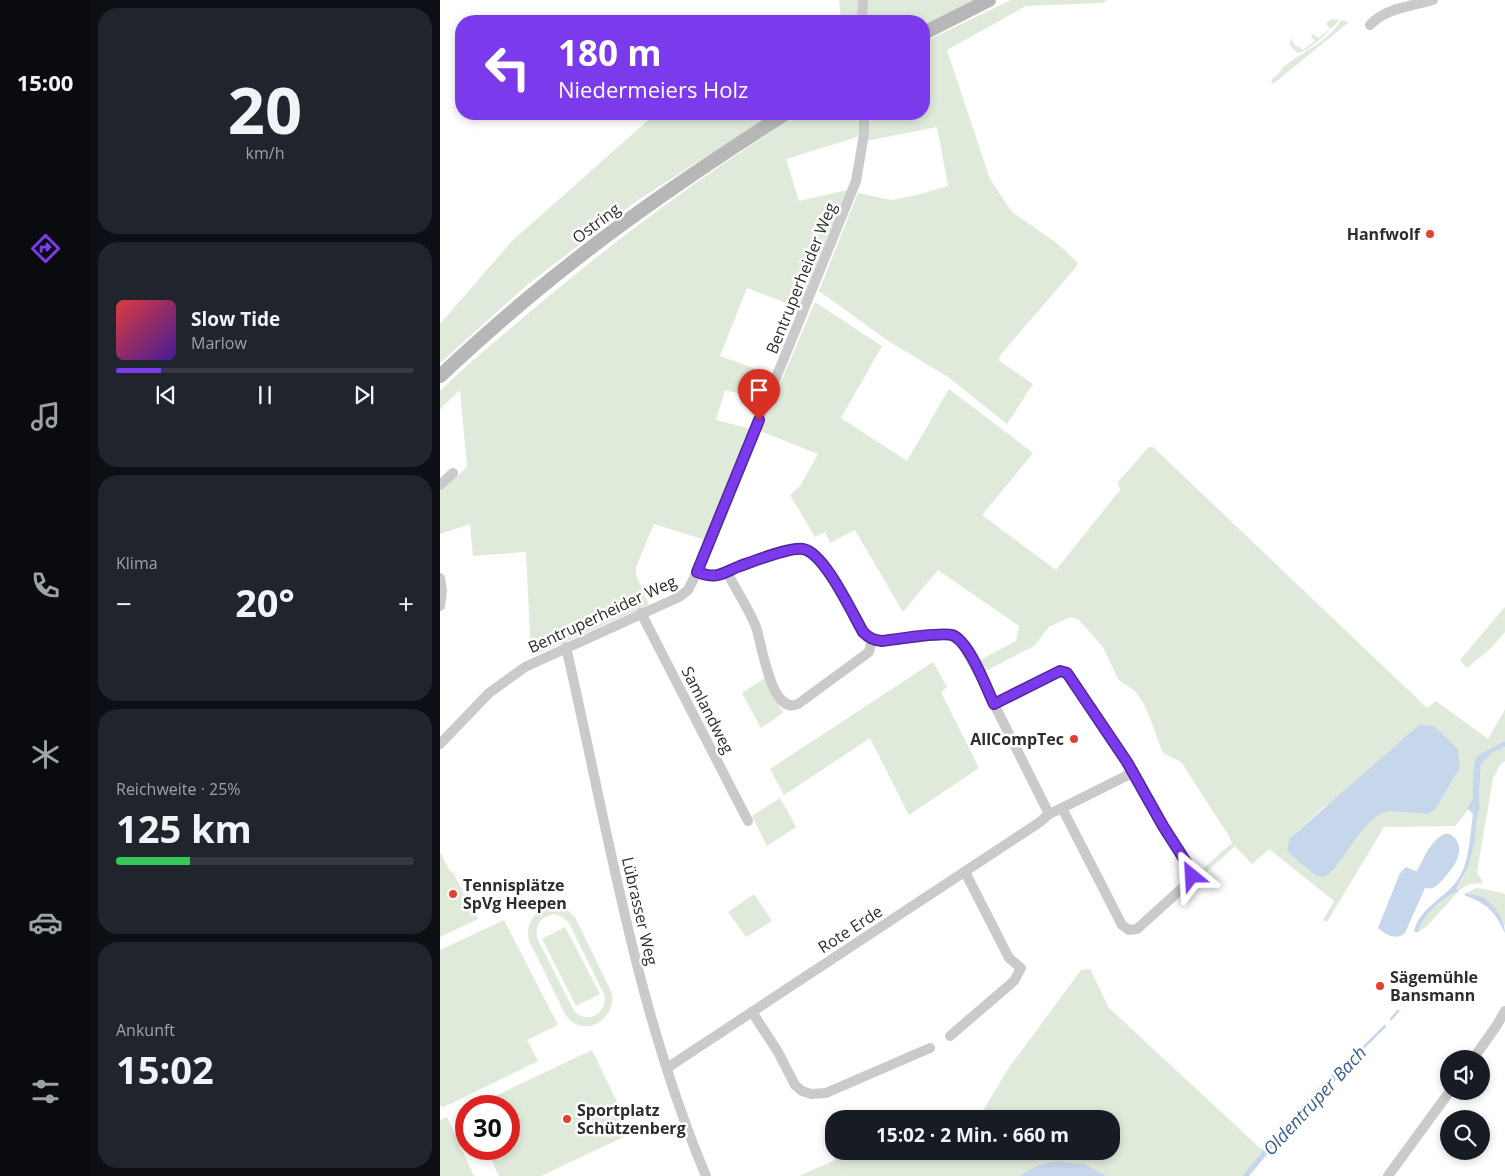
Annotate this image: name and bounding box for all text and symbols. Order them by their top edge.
text: 180 m [558,29,662,76]
icon: left [475,35,540,100]
text: 20 [228,65,302,153]
text: 15:00 [17,67,73,97]
text: Niedermeiers Holz [558,74,748,104]
text: km/h [246,142,284,164]
street label: Ostring [567,198,625,248]
street label: Bentruperheider Weg [761,199,842,357]
place label: Hanfwolf [1347,223,1421,245]
marker: Hanfwolf [1424,228,1436,240]
icon: directions [28,231,63,266]
text: Slow Tide [191,306,280,332]
text: Marlow [191,332,247,354]
pin [738,369,780,420]
icon: arrive [745,376,773,404]
icon: previous [152,381,180,409]
icon: pause [251,381,279,409]
icon: next [350,381,378,409]
icon: music [28,399,63,434]
text: Klima [116,552,158,574]
icon: phone [28,568,63,603]
street label: Bentruperheider Weg [524,570,680,658]
text: 20° [235,576,295,628]
text: − [116,584,132,622]
text: + [398,584,414,622]
street label: Samlandweg [677,663,740,758]
place label: AllCompTec [970,728,1064,750]
marker: AllCompTec [1068,733,1080,745]
icon: climate [28,737,63,772]
text: Reichweite · 25% [116,778,241,800]
text: 125 km [116,802,252,854]
position arrow [1165,849,1217,901]
street label: Lübrasser Weg [617,855,663,968]
place label: Tennisplätze SpVg Heepen [463,874,567,914]
marker: Tennisplätze SpVg Heepen [447,888,459,900]
street label: Rote Erde [814,900,886,958]
icon: car [28,905,63,940]
place label: Sägemühle Bansmann [1390,966,1478,1006]
marker: Sägemühle Bansmann [1374,980,1386,992]
text: Ankunft [116,1019,175,1041]
water label: Oldentruper Bach [1257,1040,1371,1160]
text: 15:02 [116,1043,214,1095]
map controls [1440,1050,1490,1160]
button: sound [1440,1050,1490,1100]
icon: filters [28,1074,63,1109]
speed limit sign: 30 [455,1095,520,1160]
place label: Sportplatz Schützenberg [577,1099,686,1139]
button: search [1440,1110,1490,1160]
marker: Sportplatz Schützenberg [561,1113,573,1125]
text: 15:02 · 2 Min. · 660 m [876,1122,1069,1148]

